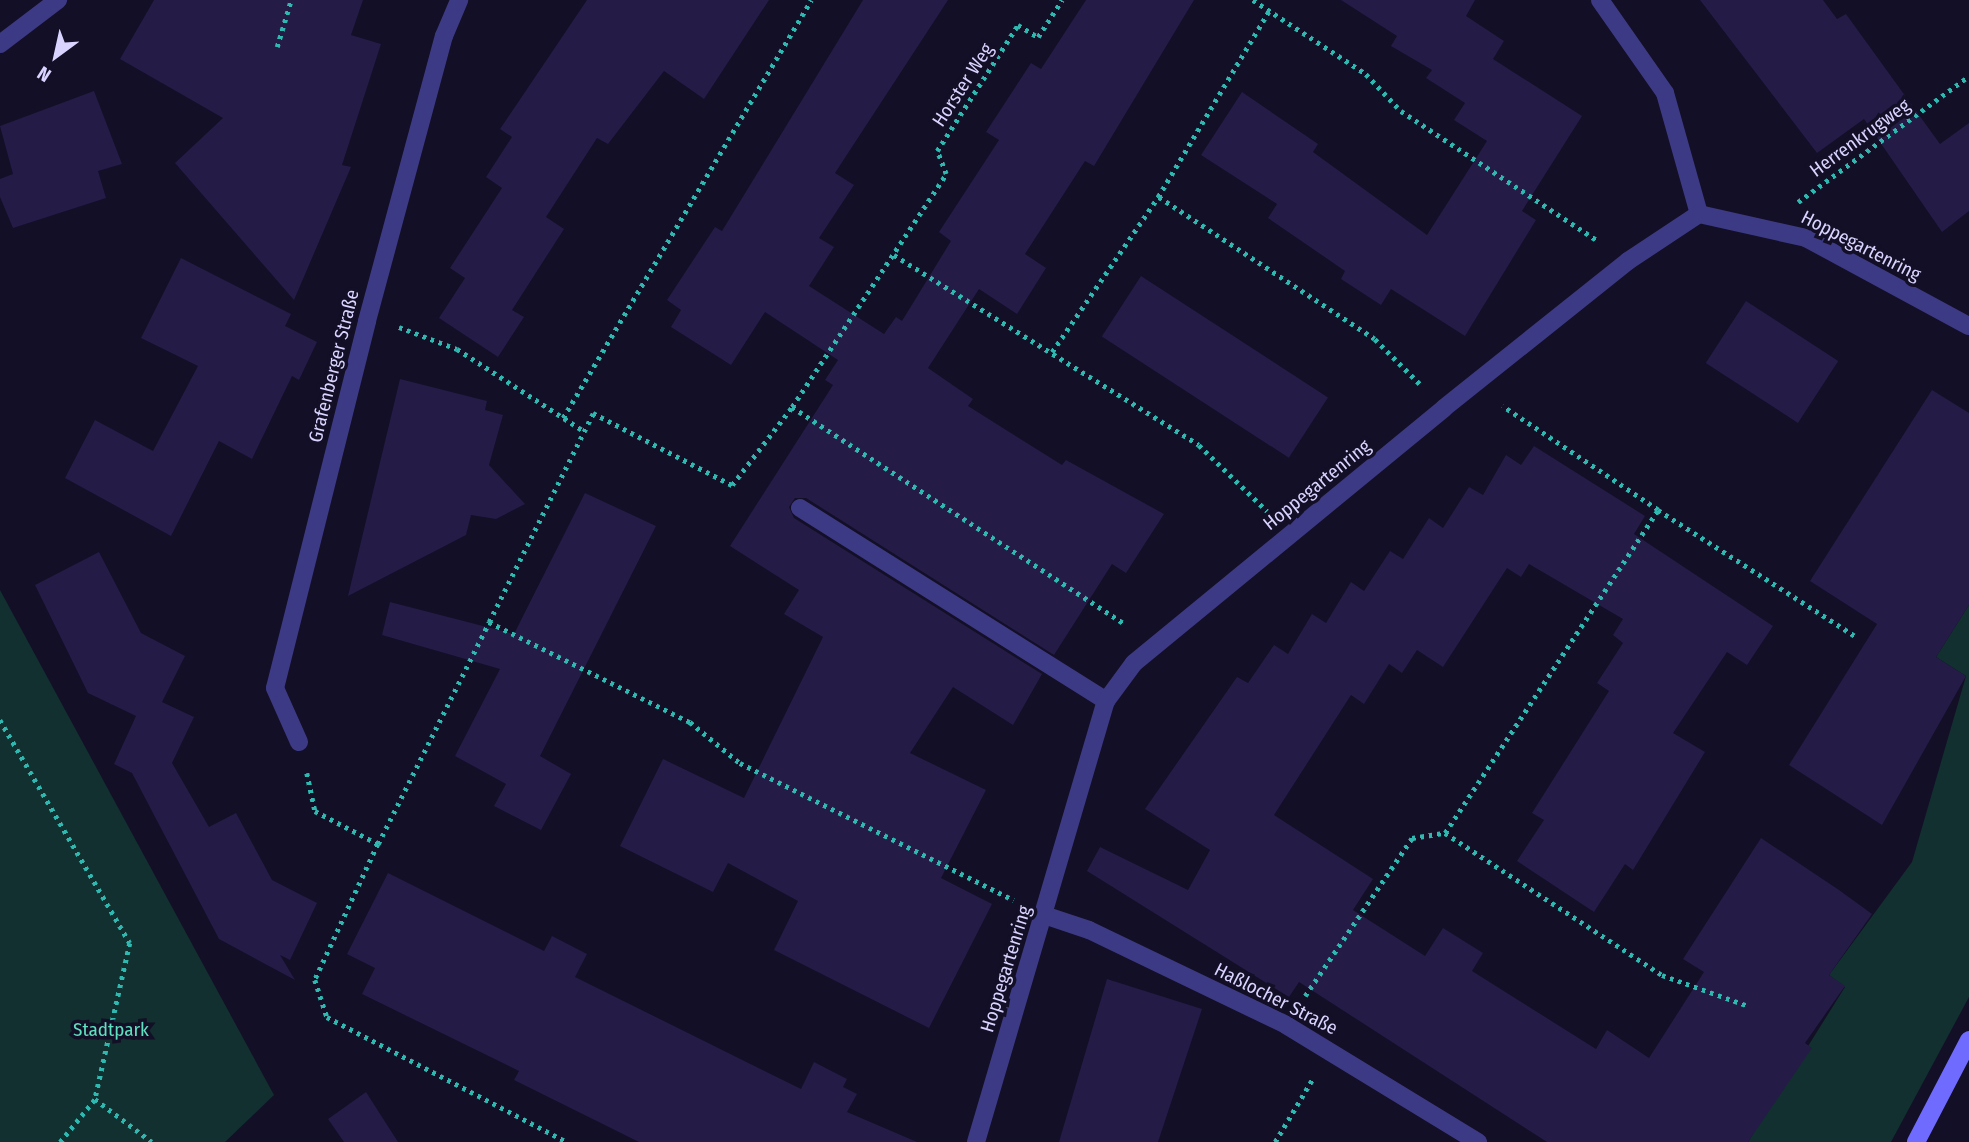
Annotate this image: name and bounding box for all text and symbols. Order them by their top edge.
north arrow [21,21,91,91]
street label: Horster Weg [928,39,998,131]
text: N [33,61,55,87]
street label: Herrenkrugweg [1806,94,1914,182]
street label: Hoppegartenring [1797,206,1925,286]
street label: Grafenberger Straße [304,287,364,445]
street label: Hoppegartenring [1259,435,1375,535]
street label: Hoppegartenring [976,903,1036,1035]
street label: Haßlocher Straße [1211,958,1341,1040]
park label: Stadtpark [73,1019,149,1041]

